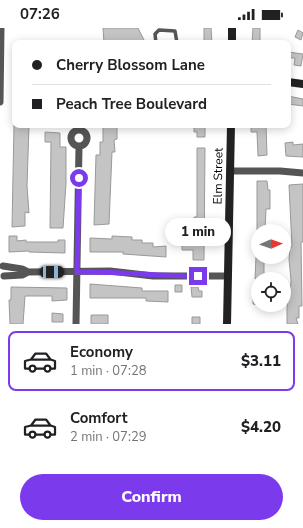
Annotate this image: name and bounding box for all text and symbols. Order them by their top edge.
text: 07:26 [20,4,60,24]
text: Cherry Blossom Lane [56,55,205,75]
text: Peach Tree Boulevard [56,94,207,114]
street label: Elm Street [210,147,227,204]
route start [70,169,88,187]
callout: 1 min [165,218,231,246]
text: 1 min [181,223,215,241]
north arrow [251,224,291,264]
map controls [251,224,291,312]
car [40,266,64,278]
route end [189,267,207,285]
button: locate [251,272,291,312]
text: Economy [70,342,133,362]
icon: car [22,343,58,379]
text: $3.11 [241,351,281,371]
text: 1 min · 07:28 [70,362,146,380]
text: Comfort [70,408,127,428]
icon: car [22,409,58,445]
text: $4.20 [241,417,281,437]
text: 2 min · 07:29 [70,428,146,446]
button: Confirm [20,474,283,520]

